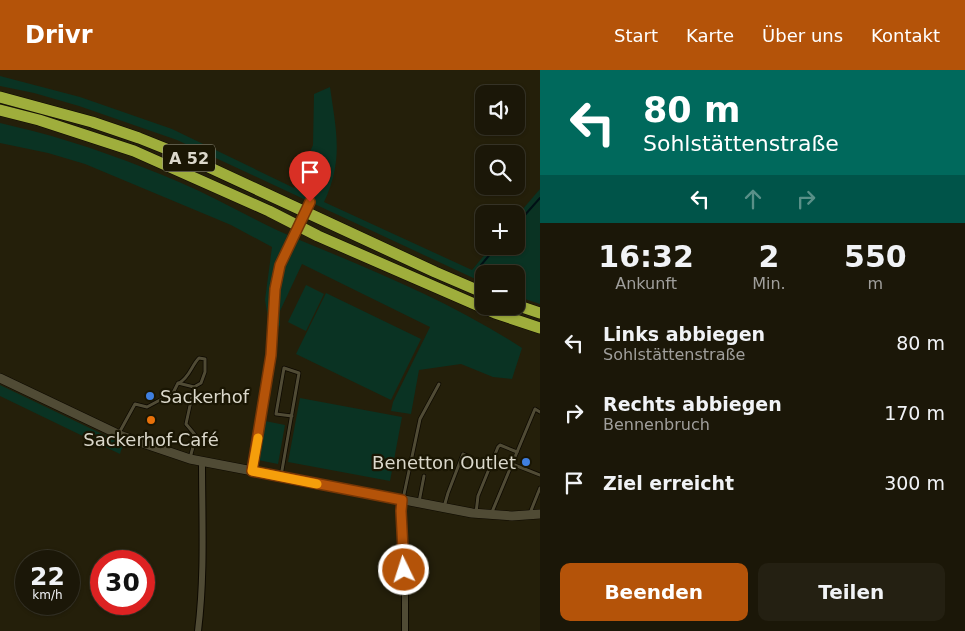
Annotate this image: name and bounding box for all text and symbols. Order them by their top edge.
text: Drivr [25,21,92,49]
text: Start [614,25,658,46]
text: Karte [686,25,734,46]
text: Über uns [762,25,843,46]
text: Kontakt [871,25,940,46]
map controls [475,85,525,315]
button: sound [475,85,525,135]
icon: left [560,90,625,155]
text: 80 m [643,90,740,130]
text: Sohlstättenstraße [643,131,839,156]
road number: A 52 [163,145,215,172]
button: search [475,145,525,195]
pin [289,151,331,202]
icon: arrive [296,158,324,186]
icon: left [686,185,714,213]
icon: ahead [739,185,767,213]
icon: right [792,185,820,213]
button: + [475,205,525,255]
text: 16:32 [598,239,694,274]
text: 2 [758,239,779,274]
text: 550 [844,239,907,274]
button: − [475,265,525,315]
text: Ankunft [615,274,677,293]
text: Min. [752,274,786,293]
text: m [868,274,883,293]
text: Links abbiegen [603,323,765,345]
icon: left [560,329,588,357]
text: 80 m [896,332,945,354]
text: Sohlstättenstraße [603,345,745,364]
place label: Sackerhof [160,386,250,407]
marker: Sackerhof [144,390,156,402]
text: Rechts abbiegen [603,393,782,415]
icon: right [560,399,588,427]
text: 170 m [884,402,945,424]
marker: Sackerhof-Café [145,414,157,426]
text: Bennenbruch [603,415,710,434]
place label: Sackerhof-Café [83,429,219,450]
place label: Benetton Outlet [372,452,516,473]
marker: Benetton Outlet [520,456,532,468]
icon: arrive [560,469,588,497]
text: Ziel erreicht [603,472,734,494]
text: 300 m [884,472,945,494]
position arrow [377,543,429,595]
speed limit sign: 30 [90,550,155,615]
text: 22 [30,562,65,591]
button: Beenden [560,563,748,621]
button: Teilen [758,563,945,621]
text: km/h [32,588,63,602]

